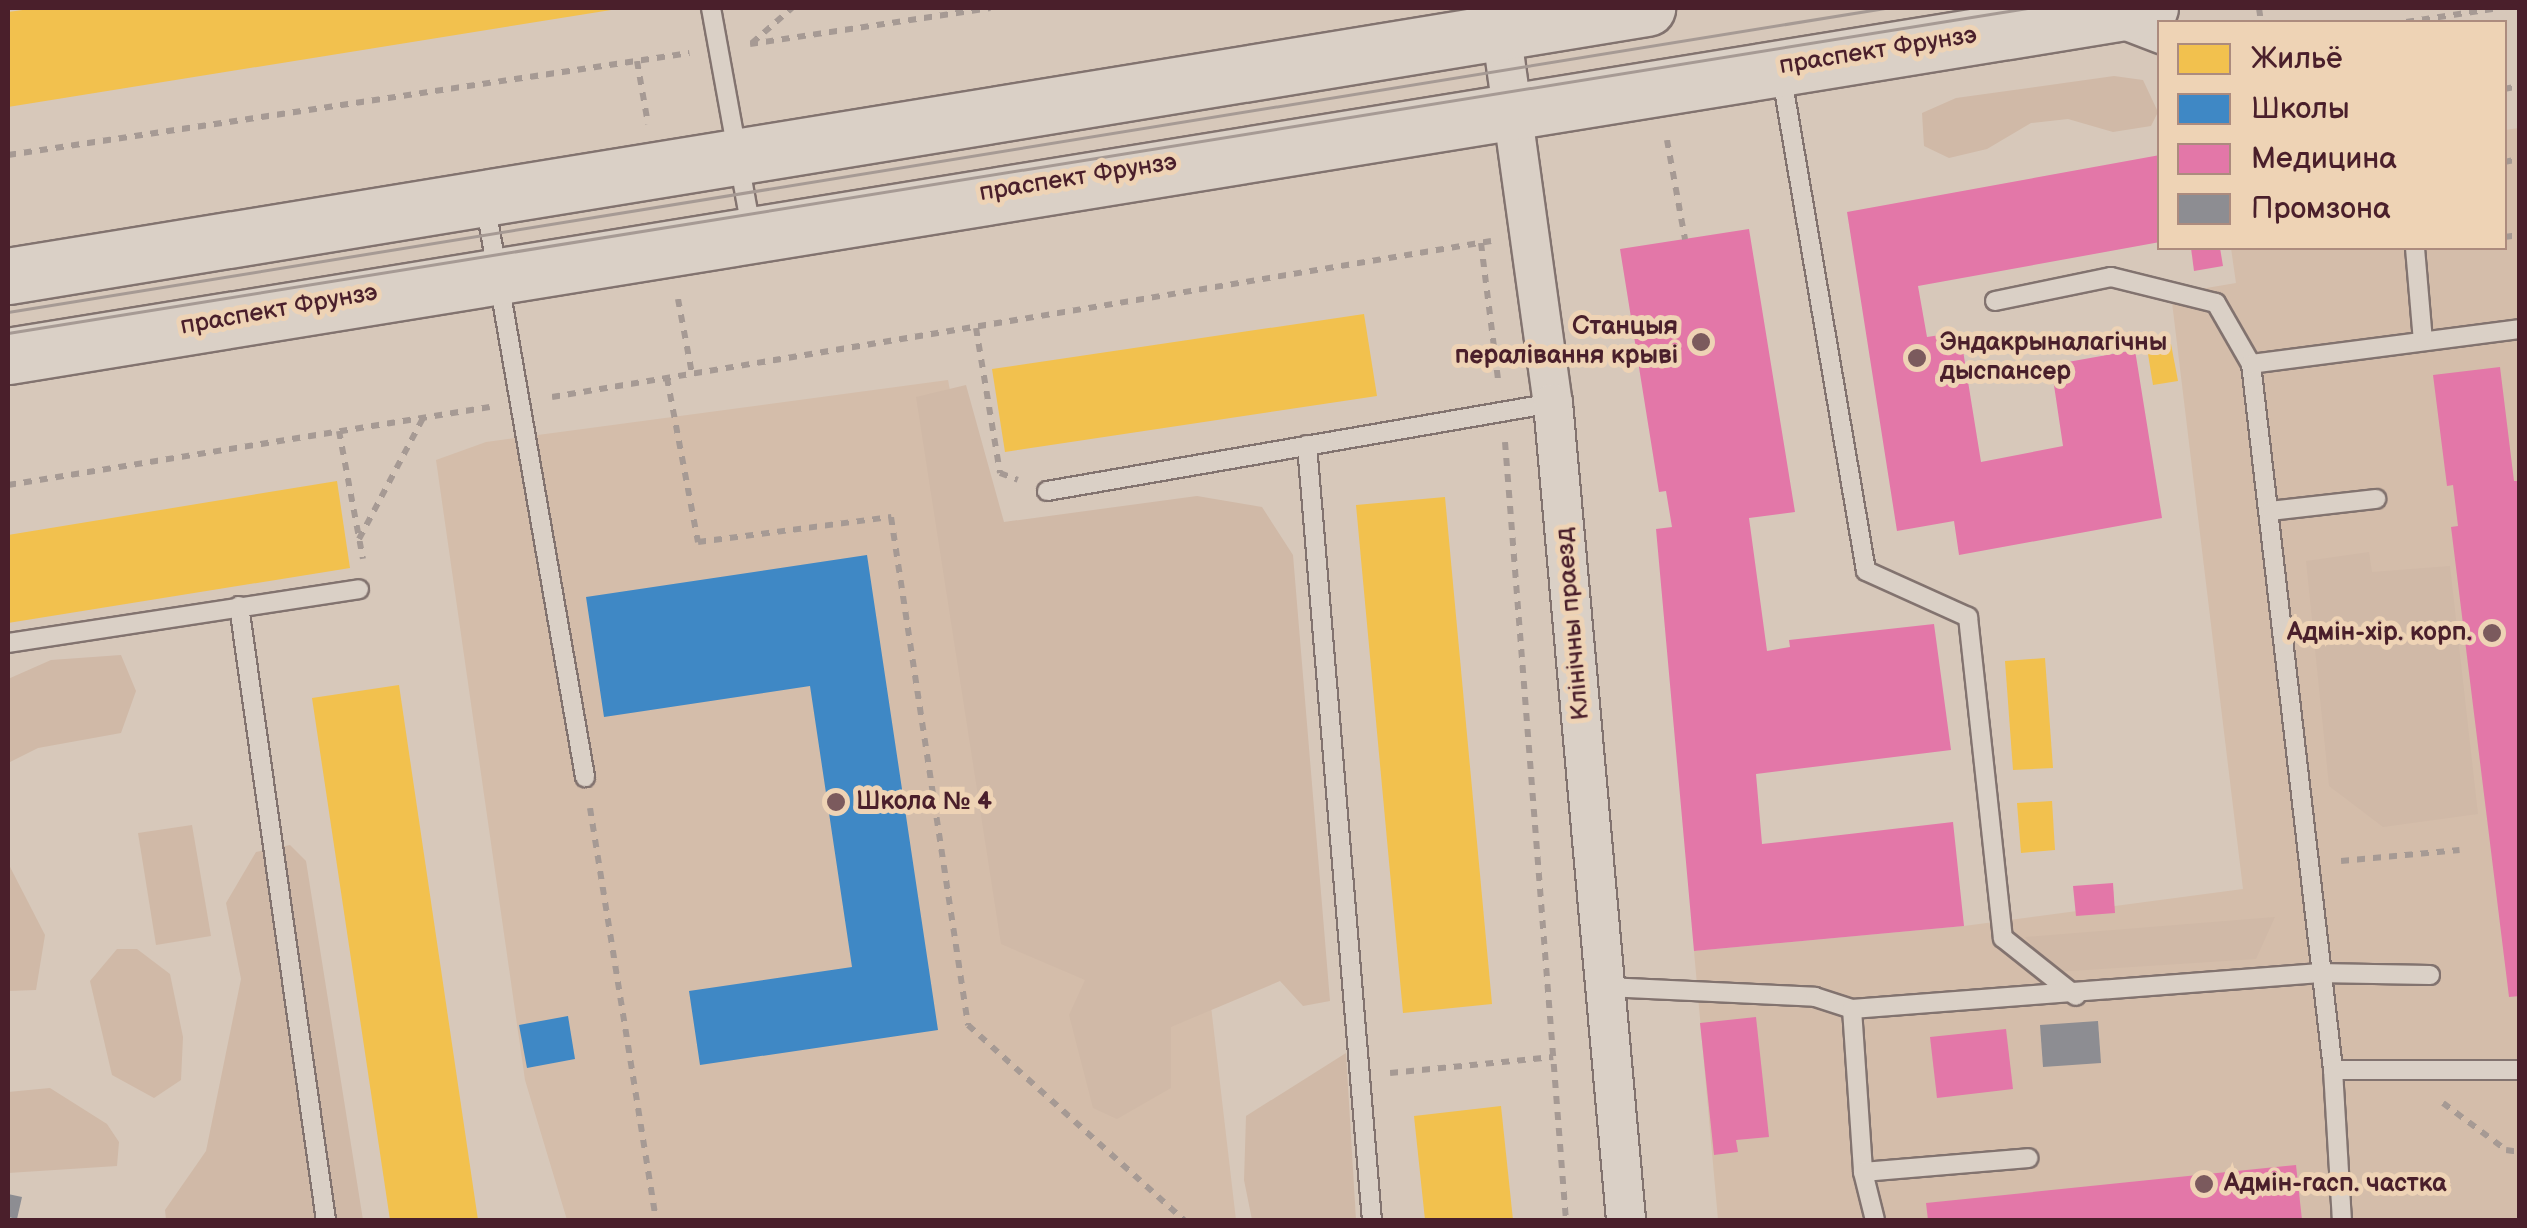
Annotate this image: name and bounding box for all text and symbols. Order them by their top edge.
legend [2157,20,2507,250]
street label: праспект Фрунзэ [1777,21,1979,81]
text: Жильё [2251,41,2342,77]
text: Школы [2251,91,2349,127]
text: Медицина [2251,141,2397,177]
street label: праспект Фрунзэ [977,148,1179,208]
text: Промзона [2251,191,2391,227]
street label: праспект Фрунзэ [178,278,380,342]
place label: Станцыя пералівання крыві [1455,313,1678,372]
marker: Станцыя пералівання крыві [1688,329,1714,355]
place label: Эндакрыналагічны дыспансер [1940,329,2167,388]
marker: Эндакрыналагічны дыспансер [1904,345,1930,371]
street label: Клінічны праезд [1550,527,1596,721]
place label: Адмін-хір. корп. [2287,618,2472,648]
marker: Адмін-хір. корп. [2481,622,2503,644]
place label: Школа № 4 [856,787,992,817]
marker: Школа № 4 [825,791,847,813]
place label: Адмін-гасп. частка [2224,1169,2446,1199]
marker: Адмін-гасп. частка [2193,1173,2215,1195]

